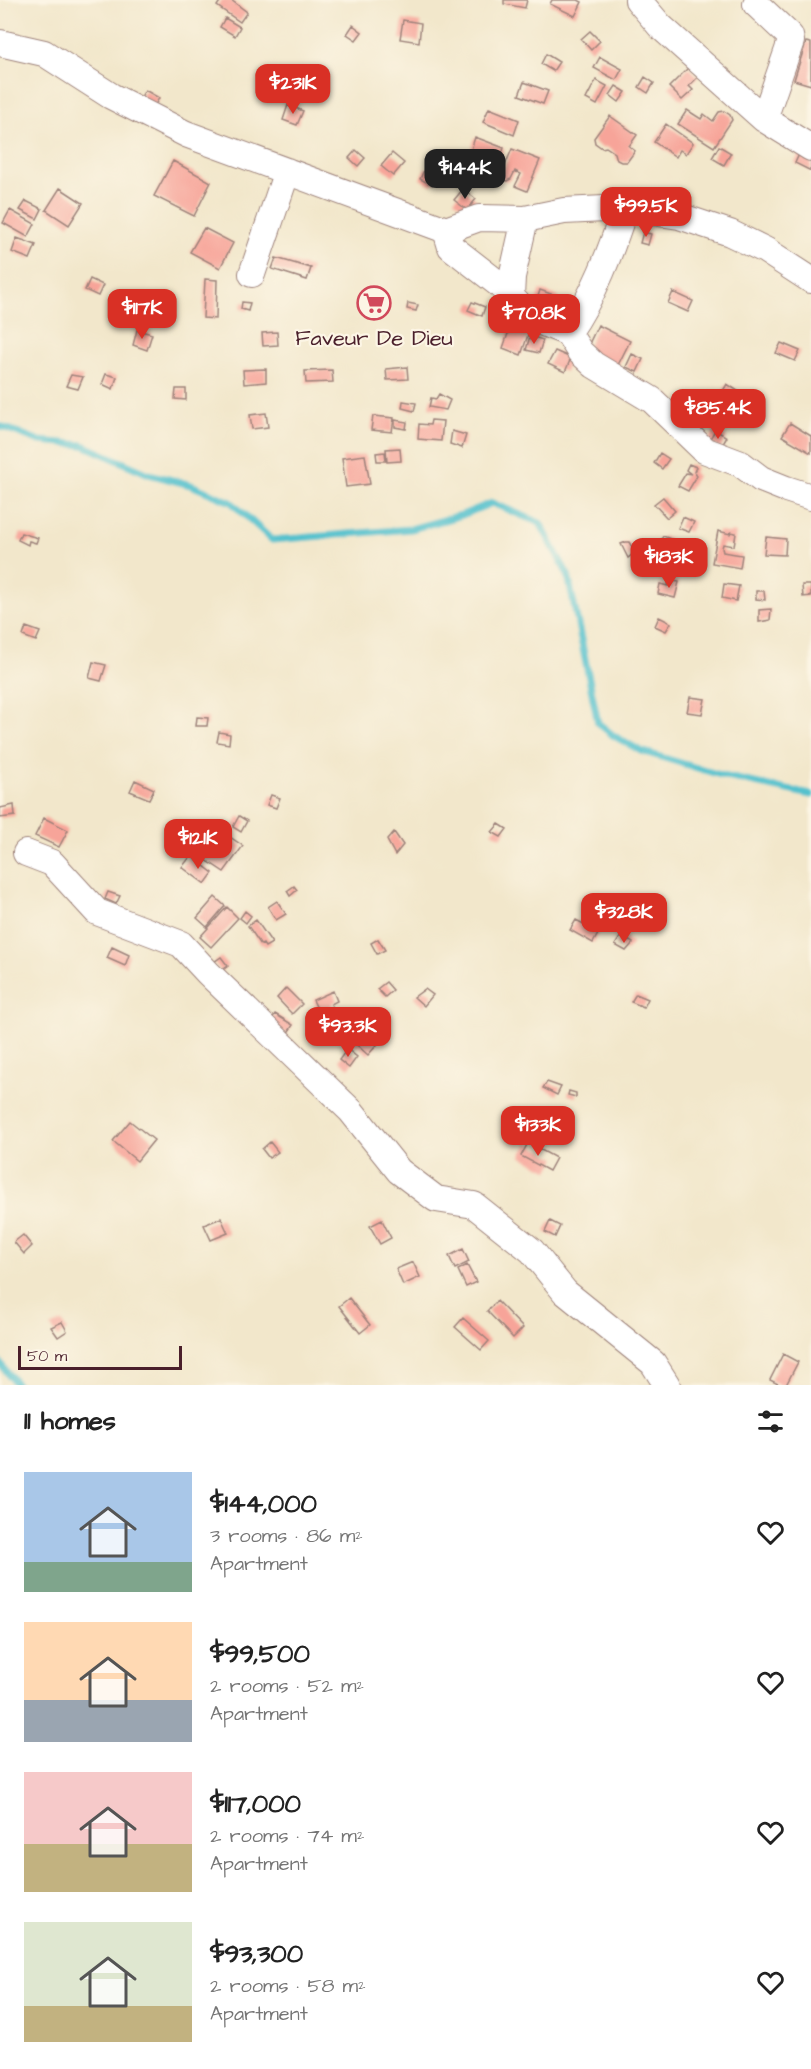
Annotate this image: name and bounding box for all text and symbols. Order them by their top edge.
pin: $231K [251,64,335,115]
text: $231K [269,69,317,97]
pin: $144K [423,149,507,200]
text: $144K [438,154,492,182]
pin: $99.5K [597,187,695,238]
text: $99.5K [615,192,678,220]
supermarket icon: Faveur De Dieu [356,285,392,321]
pin: $117K [100,289,184,340]
text: $117K [122,294,162,322]
pin: $70.8K [485,294,583,345]
text: $70.8K [502,299,566,327]
place label: Faveur De Dieu [295,323,453,354]
pin: $85.4K [669,389,767,440]
text: $85.4K [685,394,751,422]
pin: $183K [627,538,711,589]
text: $183K [645,543,693,571]
pin: $121K [156,819,240,870]
text: $121K [178,824,218,852]
pin: $328K [582,893,666,944]
text: $328K [595,898,653,926]
pin: $93.3K [299,1007,397,1058]
text: $93.3K [319,1012,377,1040]
pin: $133K [496,1106,580,1157]
text: $133K [515,1111,561,1139]
scale bar [18,1343,182,1370]
text: 50 m [27,1345,67,1367]
text: 11 homes [24,1403,116,1439]
icon: filters [754,1405,787,1438]
text: $144,000 [210,1486,317,1522]
icon: home [72,1496,144,1568]
icon: heart [754,1516,787,1549]
text: 3 rooms · 86 m² [210,1522,363,1550]
text: Apartment [210,1550,308,1578]
text: $99,500 [210,1636,310,1672]
icon: home [72,1646,144,1718]
icon: heart [754,1666,787,1699]
text: 2 rooms · 52 m² [210,1672,364,1700]
text: Apartment [210,1700,308,1728]
text: $117,000 [210,1786,301,1822]
icon: home [72,1796,144,1868]
icon: heart [754,1816,787,1849]
text: 2 rooms · 74 m² [210,1822,364,1850]
text: Apartment [210,1850,308,1878]
text: $93,300 [210,1936,303,1972]
icon: home [72,1946,144,2018]
icon: heart [754,1966,787,1999]
text: 2 rooms · 58 m² [210,1972,366,2000]
text: Apartment [210,2000,308,2028]

